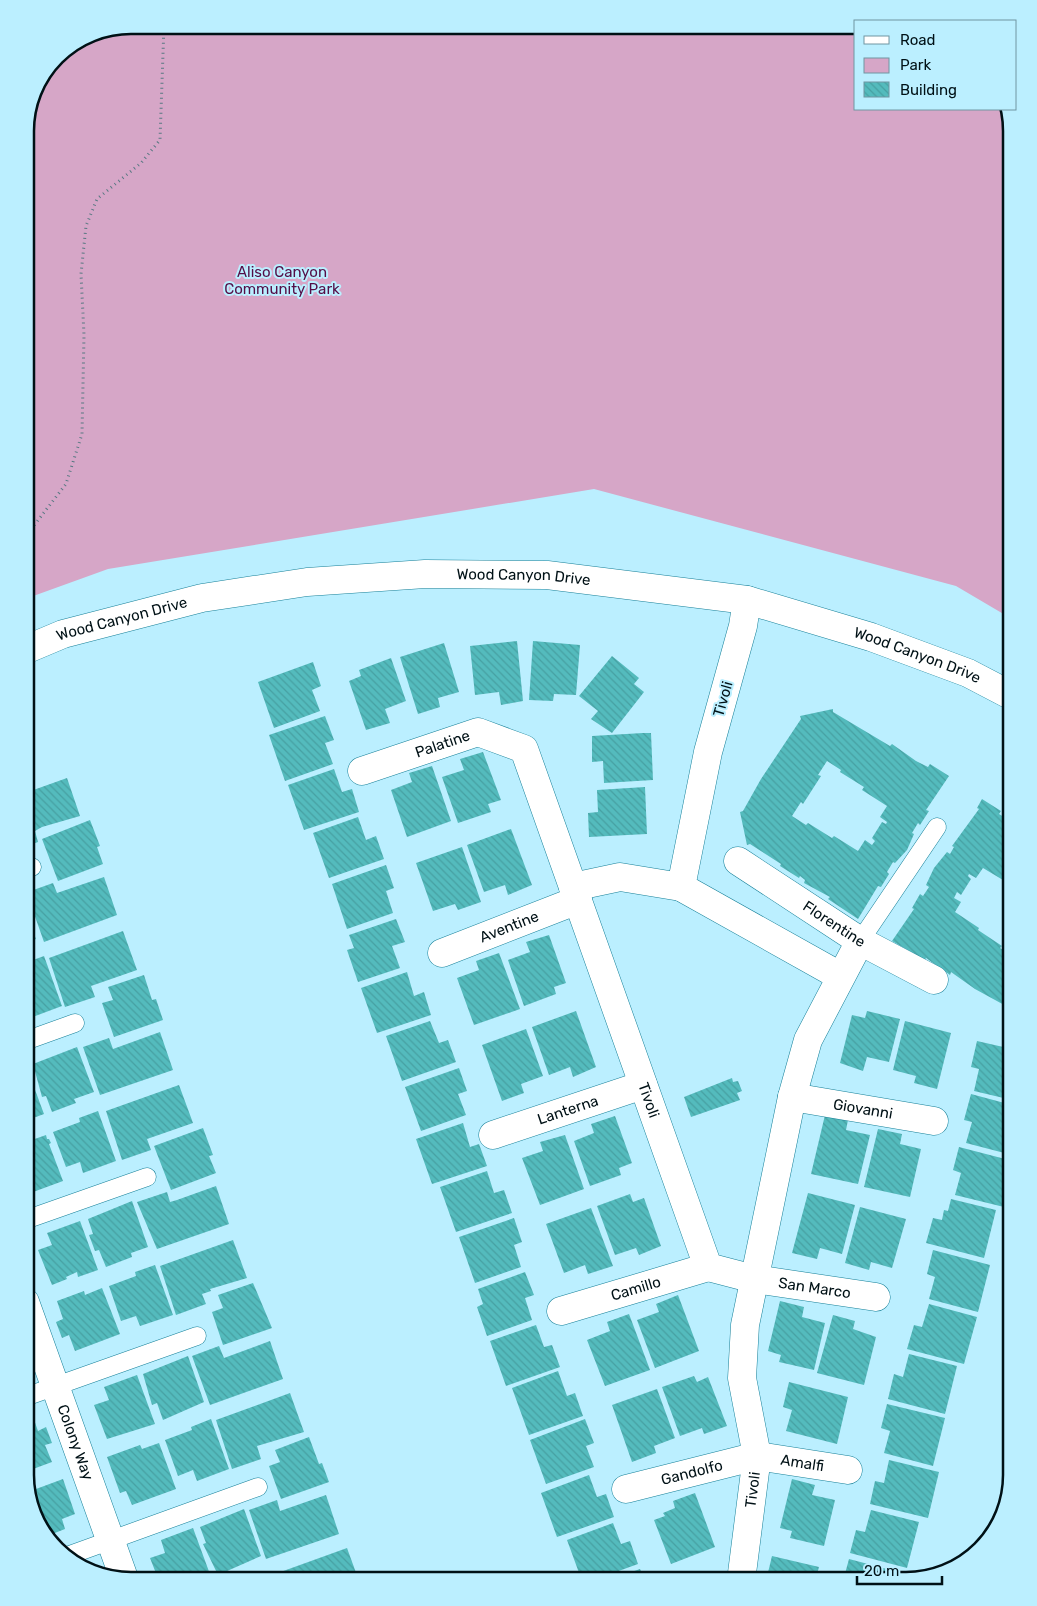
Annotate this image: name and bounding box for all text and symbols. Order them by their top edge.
legend [854,20,1017,110]
text: Road [900,31,936,49]
text: Park [900,56,931,74]
text: Building [900,81,957,99]
park label: Aliso Canyon Community Park [224,263,340,298]
street label: Wood Canyon Drive [456,565,592,589]
street label: Wood Canyon Drive [54,593,189,645]
street label: Wood Canyon Drive [852,623,984,687]
street label: Tivoli [709,679,737,719]
street label: Palatine [413,726,472,761]
street label: Florentine [800,897,868,951]
street label: Aventine [477,907,541,947]
street label: Tivoli [634,1080,663,1120]
street label: Lanterna [535,1092,601,1129]
street label: Giovanni [832,1095,894,1123]
street label: Camillo [609,1273,663,1305]
street label: San Marco [777,1274,852,1302]
street label: Colony Way [53,1402,97,1483]
street label: Amalfi [779,1451,825,1475]
street label: Gandolfo [659,1456,725,1489]
street label: Tivoli [741,1471,764,1509]
scale bar [857,1554,942,1586]
text: 20 m [864,1562,899,1580]

